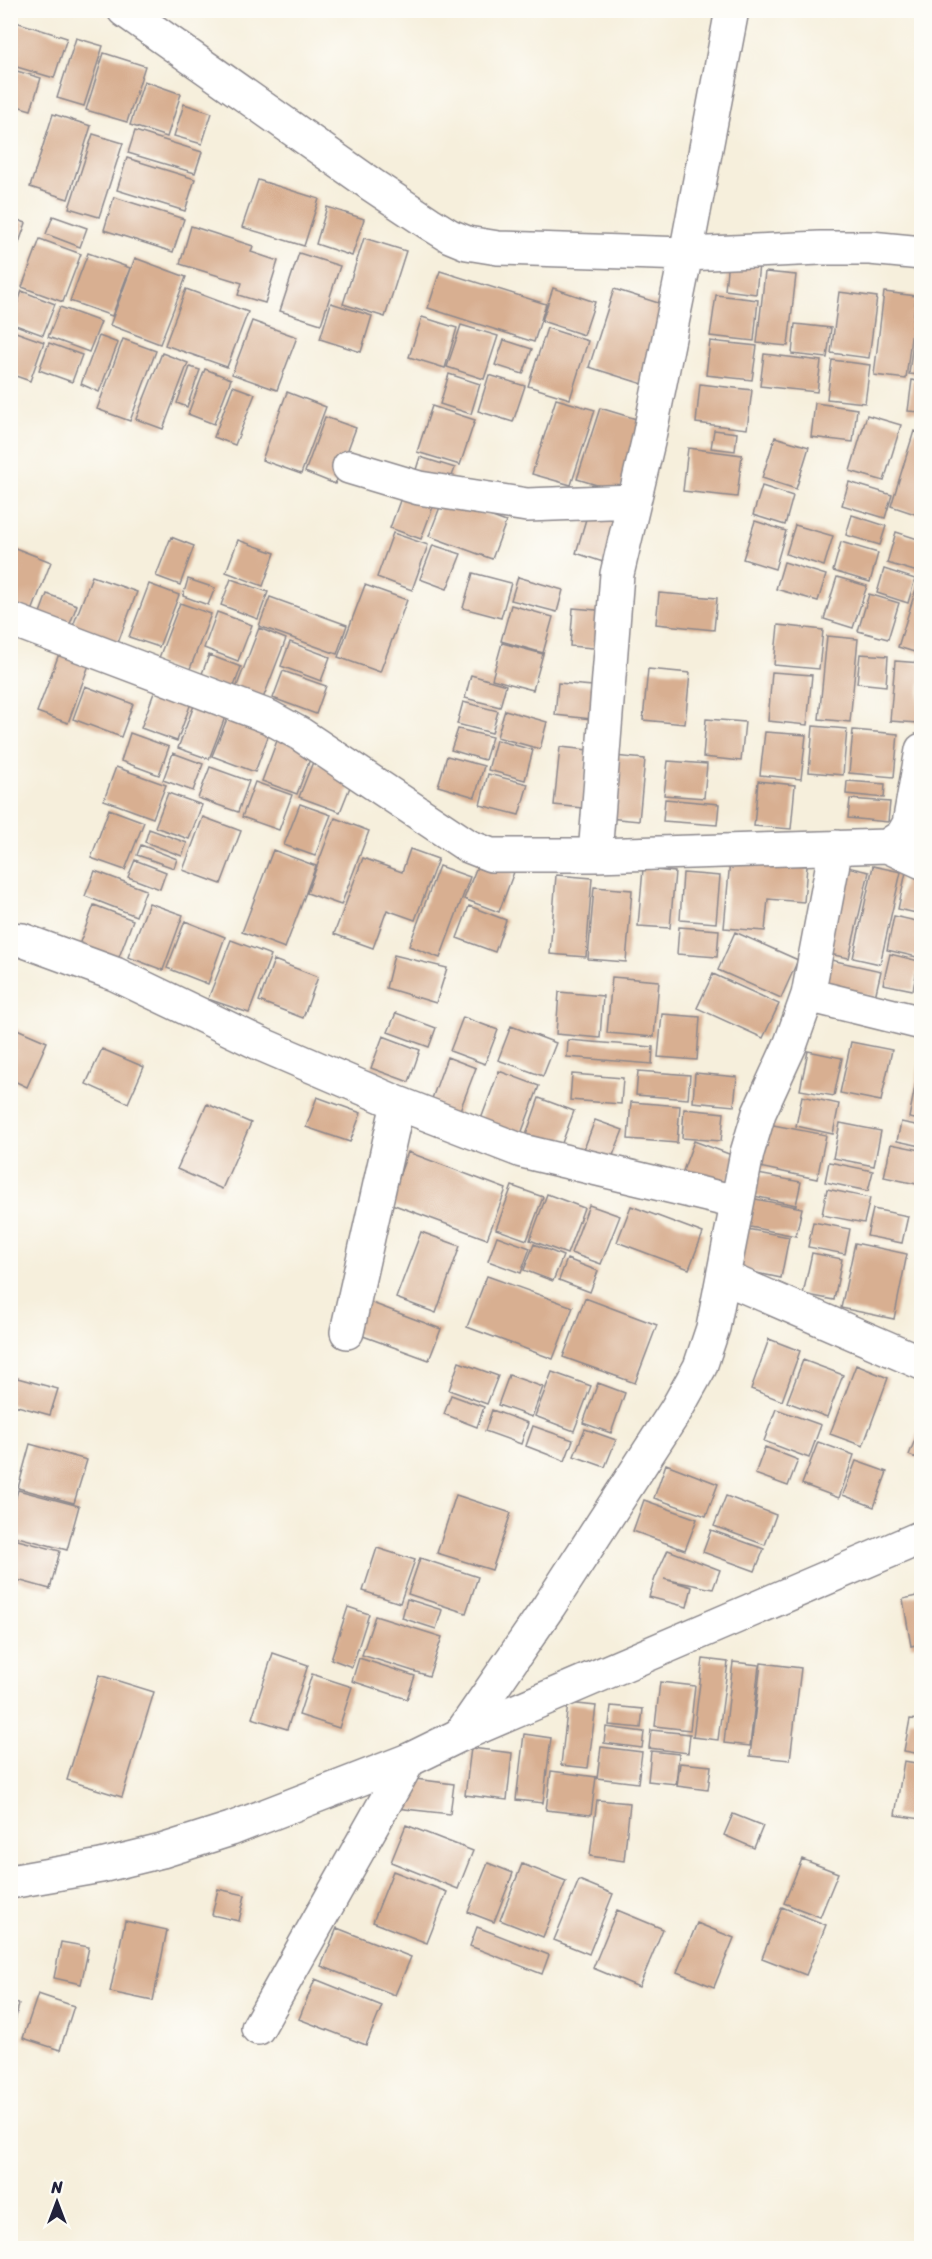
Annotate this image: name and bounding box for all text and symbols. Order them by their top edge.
north arrow [27,2172,87,2232]
text: N [50,2173,63,2202]

